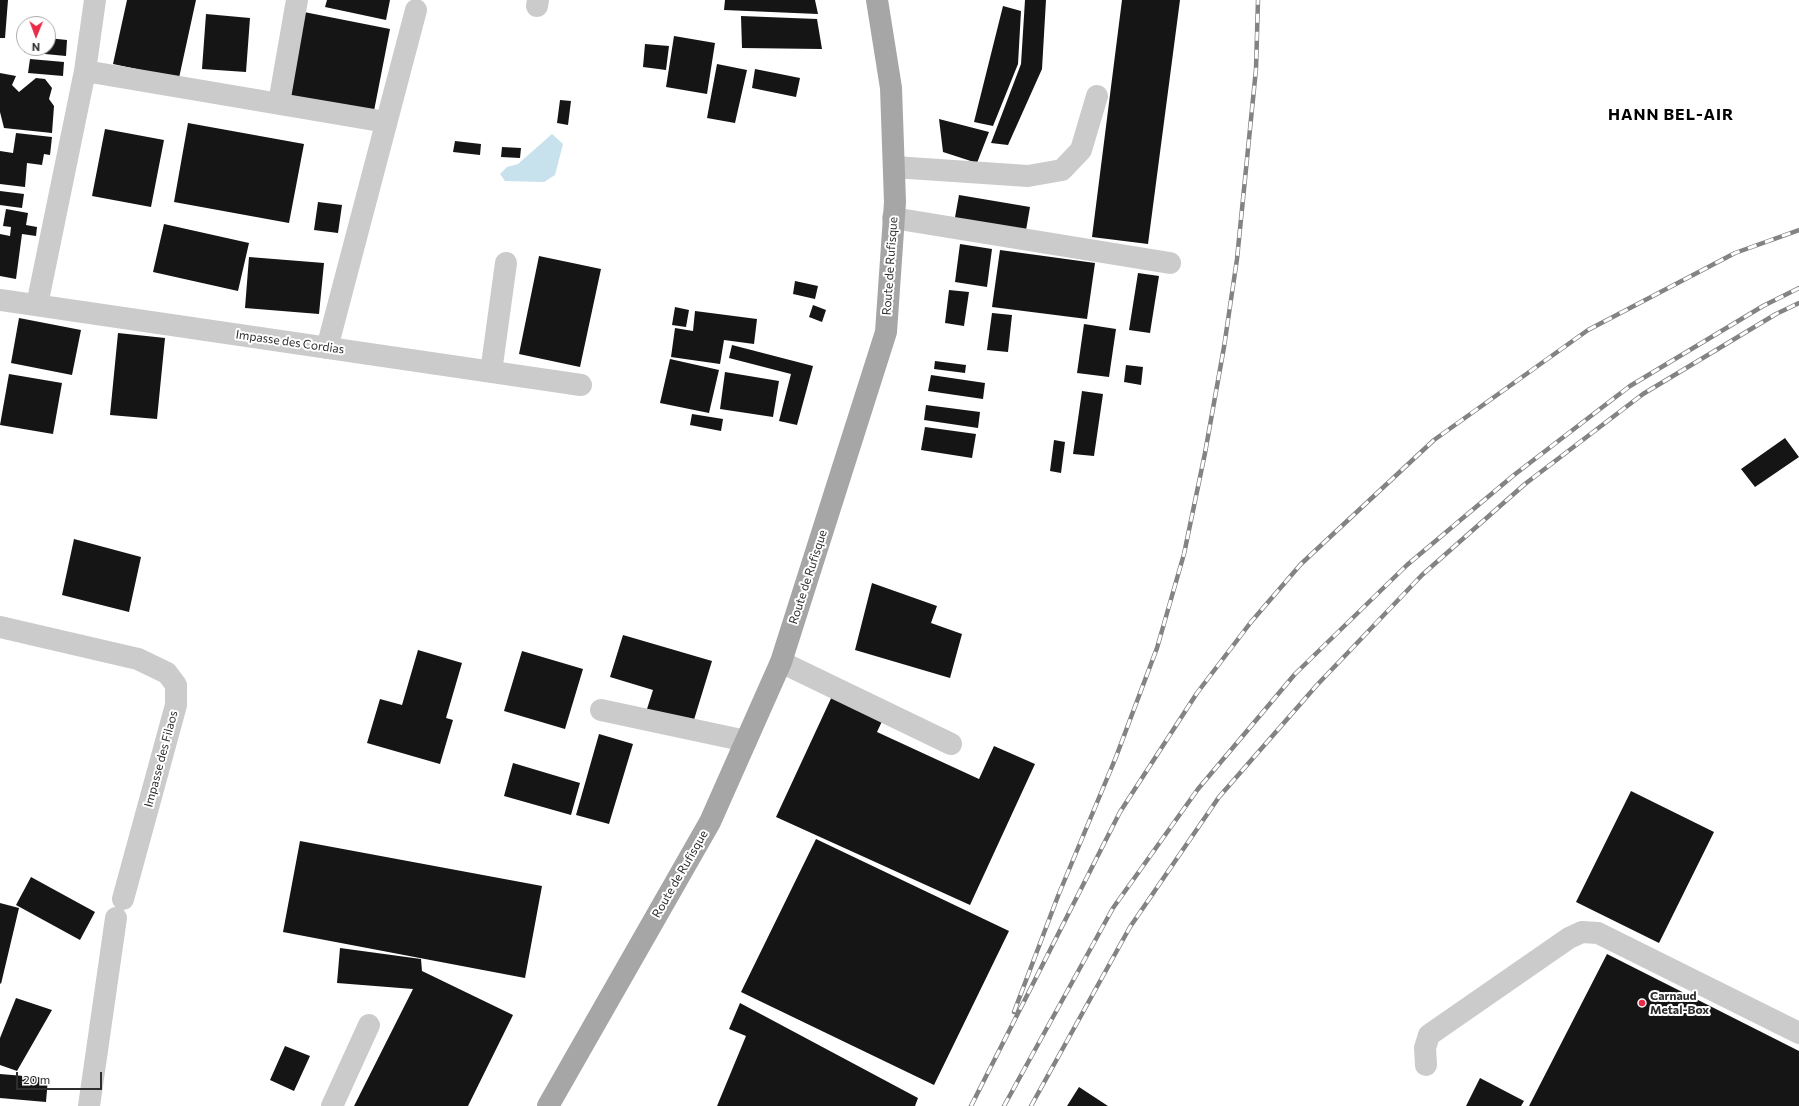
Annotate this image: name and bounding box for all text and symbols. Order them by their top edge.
north arrow [16,16,56,56]
text: N [32,41,40,54]
district label: HANN BEL-AIR [1608,105,1734,125]
street label: Route de Rufisque [879,216,901,316]
street label: Impasse des Cordias [235,327,345,357]
street label: Route de Rufisque [786,528,830,626]
street label: Impasse des Filaos [141,709,181,809]
street label: Route de Rufisque [649,828,711,920]
place label: Carnaud Metal-Box [1650,989,1709,1017]
marker: Carnaud Metal-Box [1637,998,1647,1008]
scale bar [18,1064,104,1090]
text: 20 m [23,1072,50,1086]

